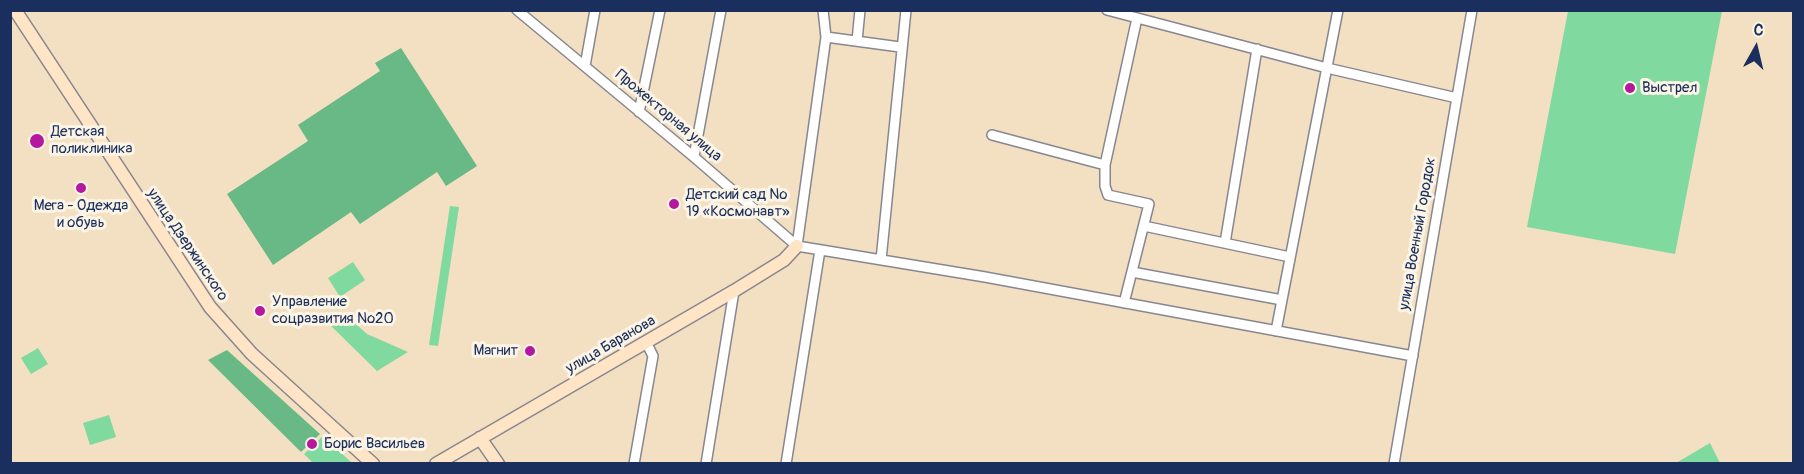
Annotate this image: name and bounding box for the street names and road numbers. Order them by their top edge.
street label: Прожекторная улица [611,66,725,166]
street label: улица Военный Городок [1396,156,1440,312]
street label: улица Дзержинского [143,185,231,305]
street label: улица Баранова [563,312,659,378]

